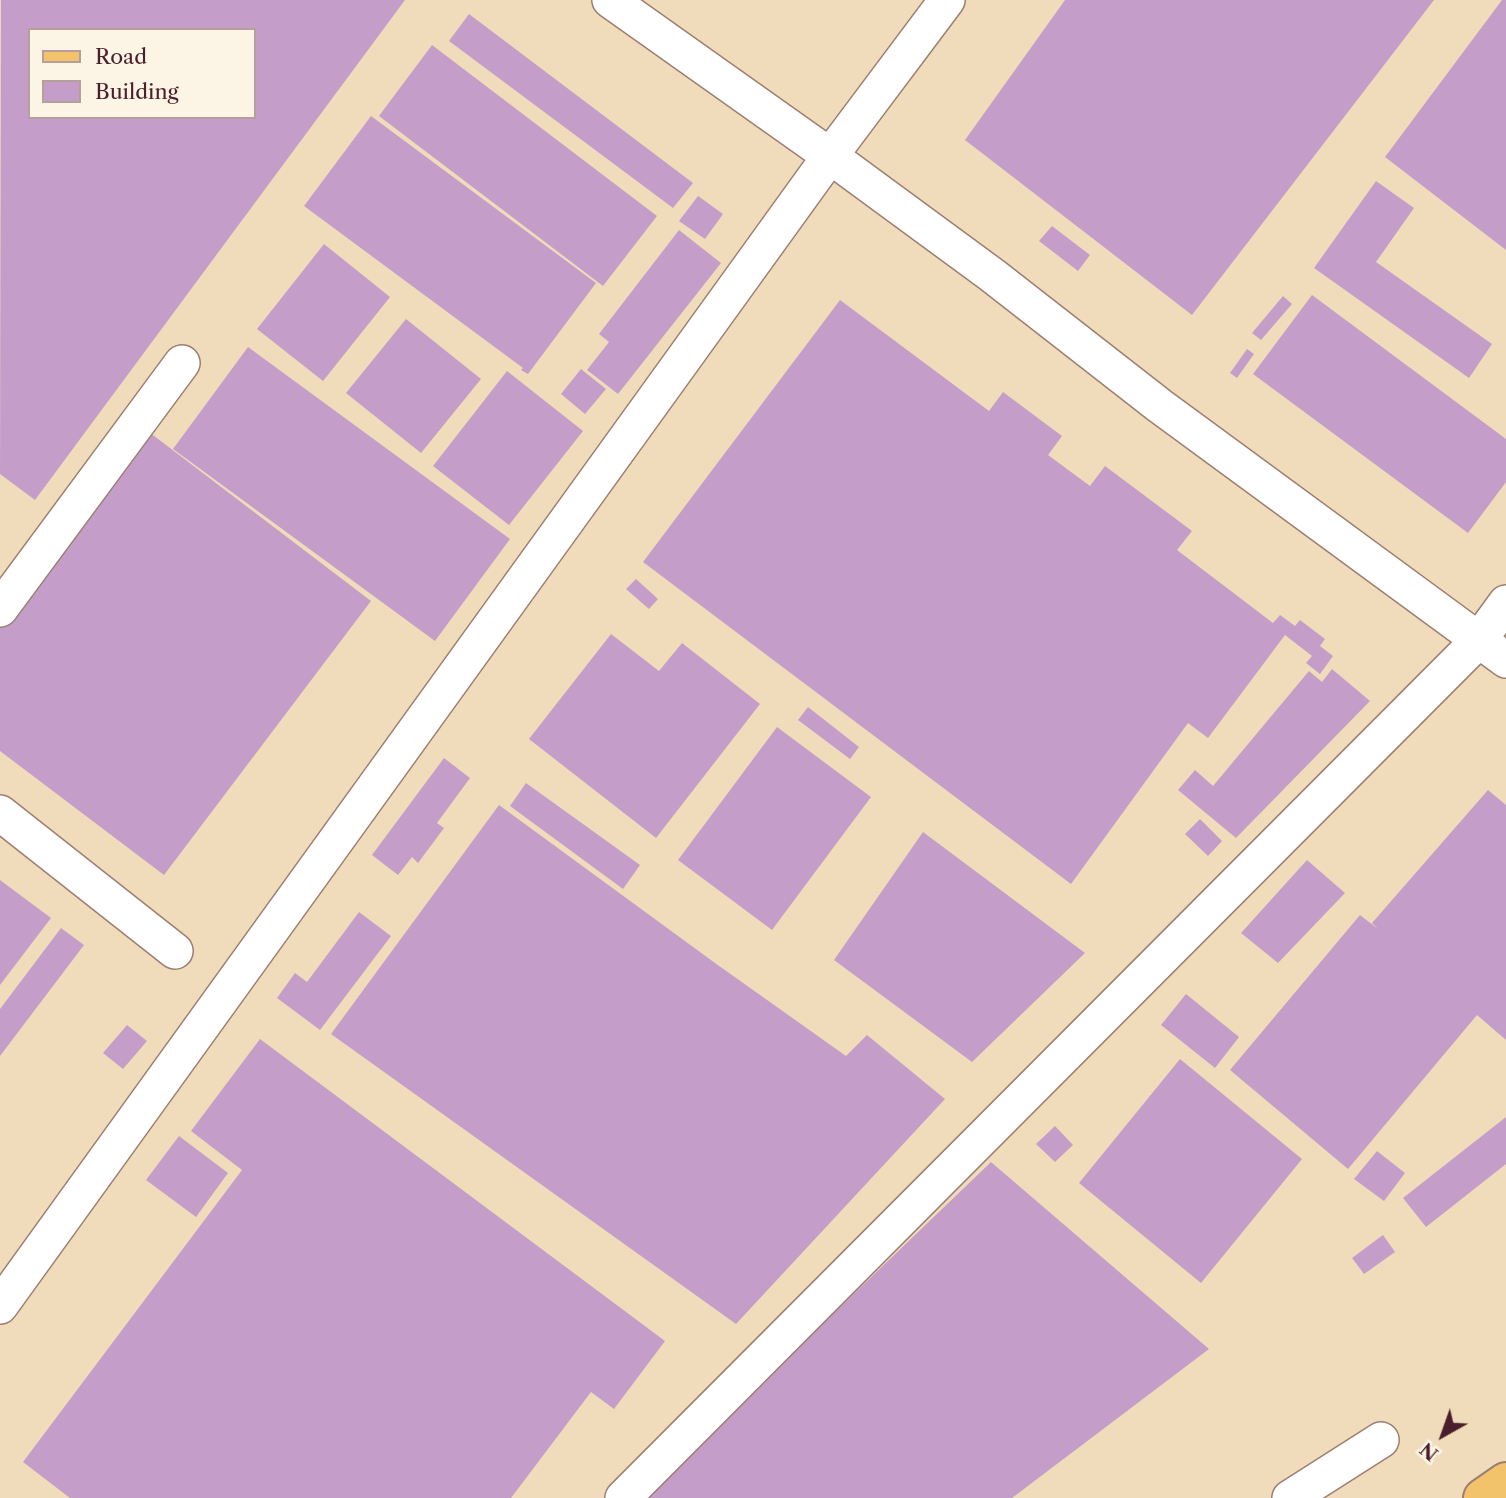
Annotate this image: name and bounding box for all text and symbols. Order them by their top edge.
legend [28,28,256,119]
text: Road [95,44,147,69]
text: Building [95,79,179,104]
north arrow [1408,1400,1478,1470]
text: N [1415,1437,1443,1466]

